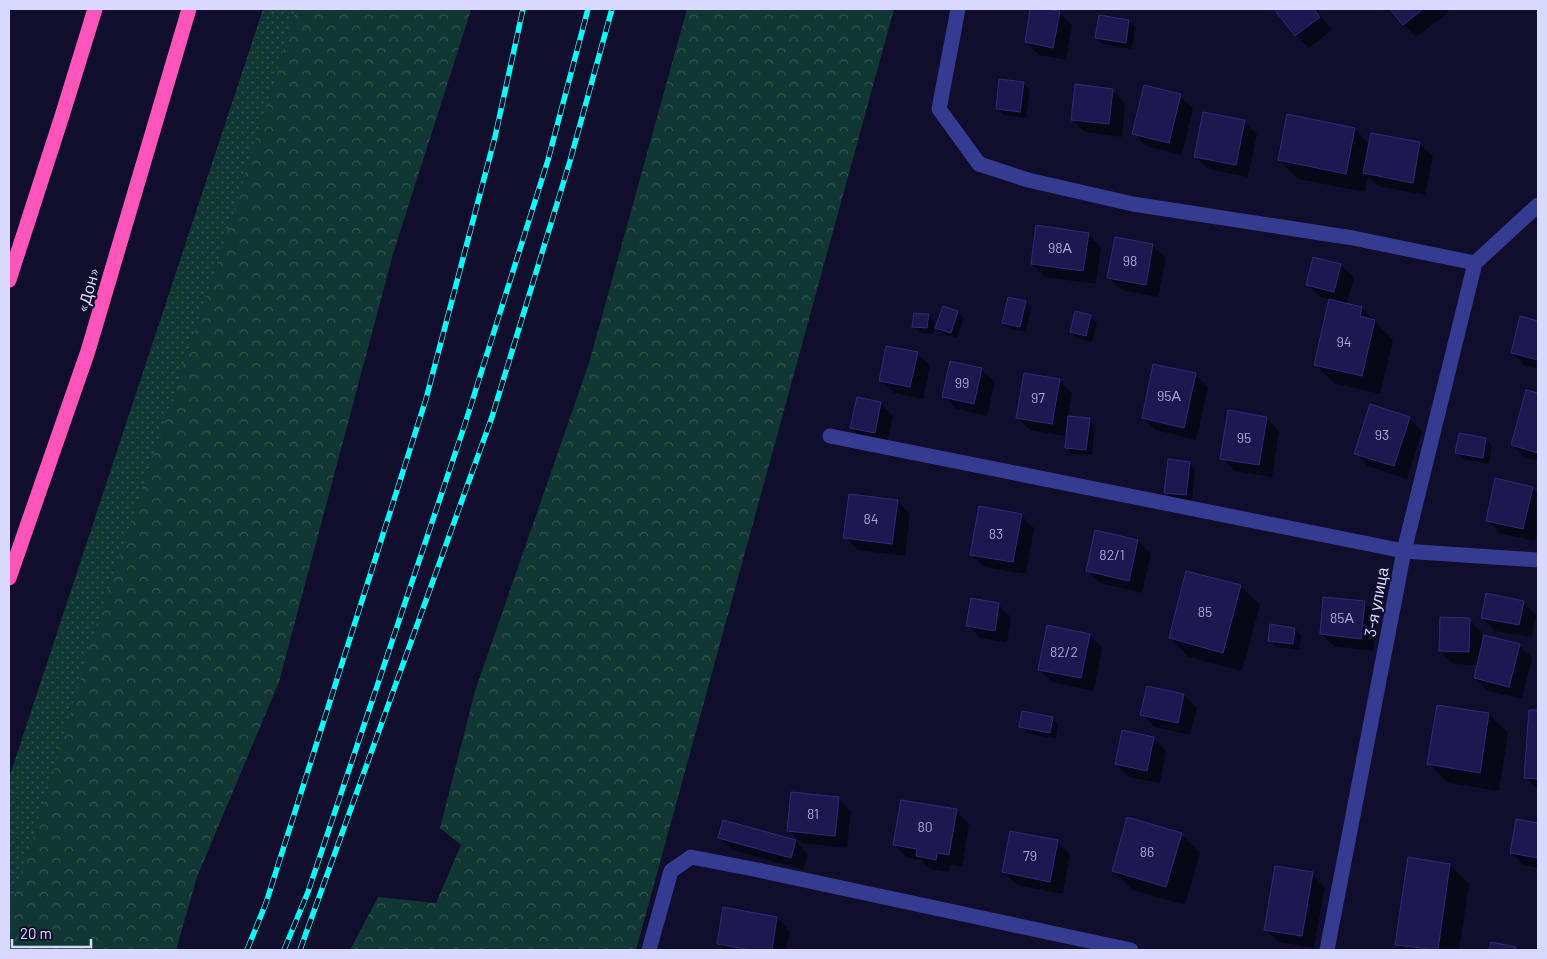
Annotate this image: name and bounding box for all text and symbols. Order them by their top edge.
house number: 98А [1048,239,1073,256]
house number: 98 [1123,252,1137,269]
street label: «Дон» [72,265,103,315]
house number: 94 [1336,333,1352,350]
house number: 99 [955,374,969,391]
house number: 95А [1157,387,1182,404]
house number: 97 [1031,389,1045,406]
house number: 93 [1375,426,1389,443]
house number: 95 [1237,429,1251,446]
house number: 84 [863,510,879,527]
house number: 83 [989,525,1003,542]
house number: 82/1 [1099,546,1125,563]
street label: 3-я улица [1359,565,1392,638]
house number: 85 [1198,603,1212,620]
house number: 85А [1330,609,1355,626]
house number: 82/2 [1050,643,1078,660]
house number: 81 [807,805,819,822]
house number: 80 [917,818,933,835]
house number: 86 [1140,843,1154,860]
house number: 79 [1023,847,1037,864]
scale bar [12,916,91,948]
text: 20 m [20,924,52,942]

